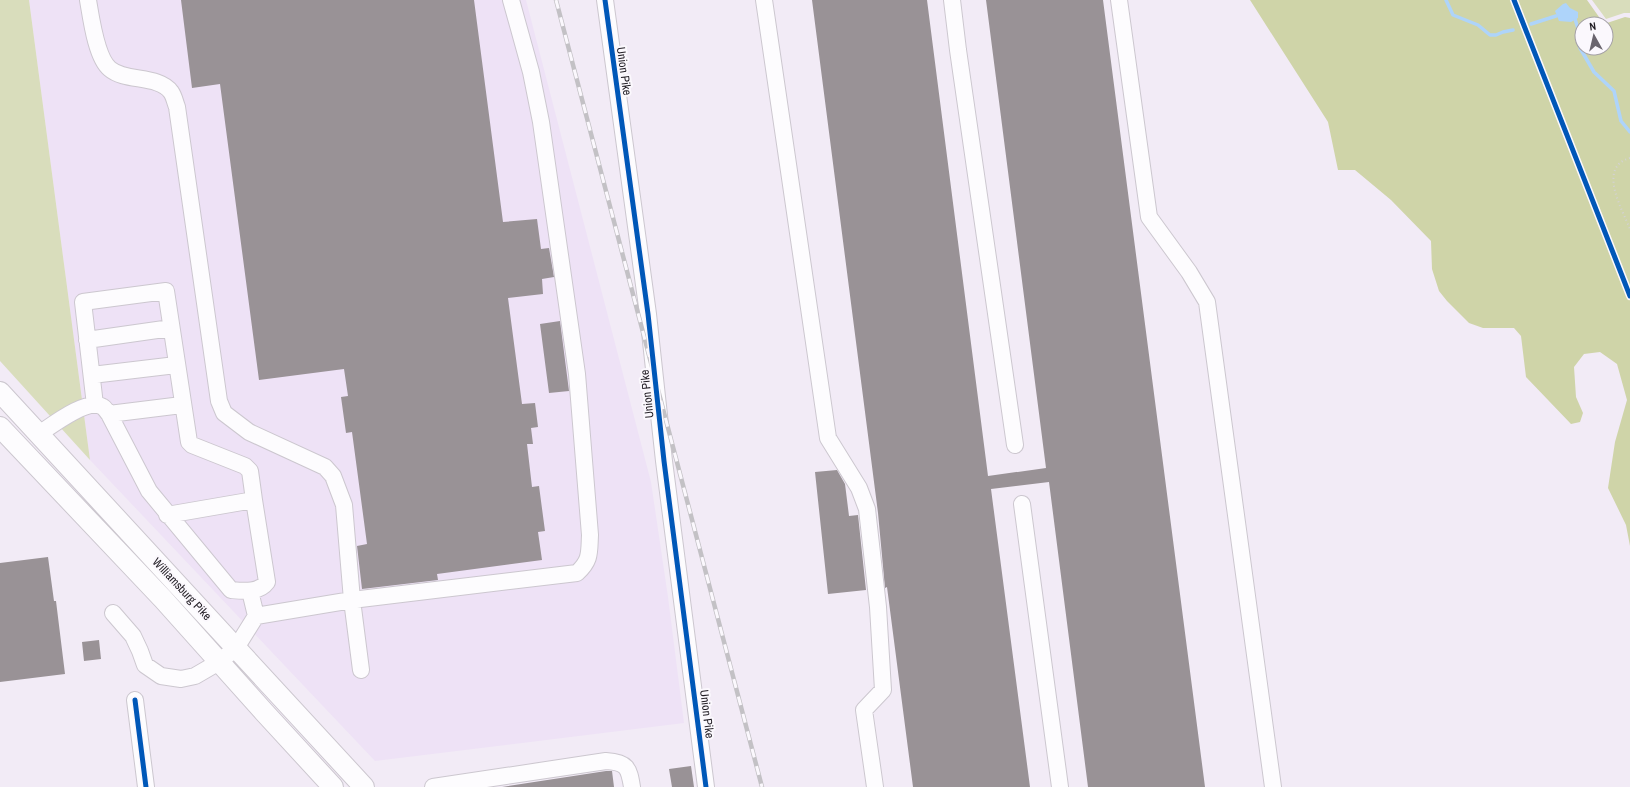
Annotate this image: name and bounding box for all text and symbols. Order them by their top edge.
north arrow [1574,16,1614,56]
text: N [1588,19,1597,33]
street label: Union Pike [613,46,635,96]
street label: Union Pike [636,369,658,419]
street label: Williamsburg Pike [149,554,215,624]
street label: Union Pike [696,689,718,739]

